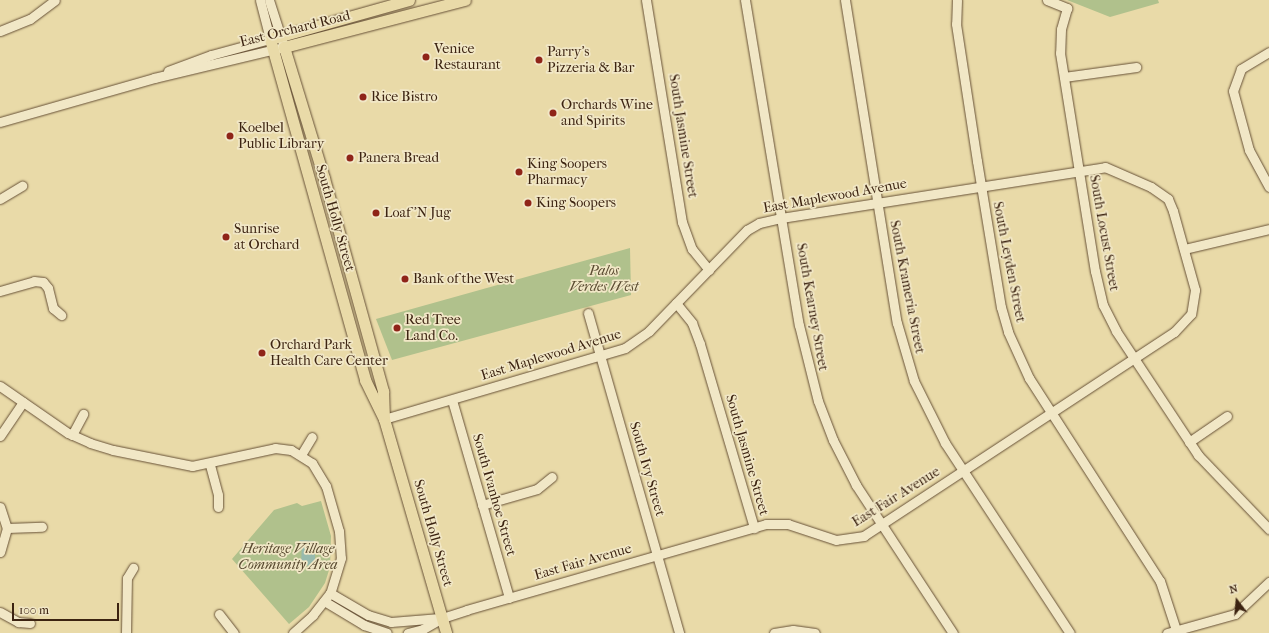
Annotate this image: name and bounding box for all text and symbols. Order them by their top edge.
street label: East Orchard Road [238,7,352,51]
place label: Venice Restaurant [434,41,501,74]
place label: Parry's Pizzeria & Bar [547,44,634,76]
marker: Venice Restaurant [421,52,431,62]
marker: Parry's Pizzeria & Bar [534,55,544,65]
street label: South Jasmine Street [665,73,701,199]
place label: Rice Bistro [371,89,438,105]
marker: Rice Bistro [358,92,368,102]
place label: Orchards Wine and Spirits [561,97,653,130]
marker: Orchards Wine and Spirits [548,108,558,118]
place label: Koelbel Public Library [238,120,324,152]
marker: Koelbel Public Library [225,131,235,141]
place label: Panera Bread [358,150,439,166]
marker: Panera Bread [345,153,355,163]
place label: King Soopers Pharmacy [527,156,607,188]
street label: South Holly Street [312,162,358,274]
marker: King Soopers Pharmacy [514,167,524,177]
street label: South Locust Street [1086,174,1122,292]
street label: East Maplewood Avenue [762,175,908,217]
place label: King Soopers [536,195,616,211]
marker: King Soopers [523,198,533,208]
street label: South Leyden Street [989,200,1029,324]
place label: Loaf 'N Jug [384,205,451,221]
marker: Loaf 'N Jug [371,208,381,218]
street label: South Krameria Street [886,219,928,355]
place label: Sunrise at Orchard [234,221,299,254]
marker: Sunrise at Orchard [221,232,231,242]
street label: South Kearney Street [792,242,832,372]
park label: Palos Verdes West [569,263,639,296]
place label: Bank of the West [413,271,514,287]
marker: Bank of the West [400,274,410,284]
place label: Red Tree Land Co. [405,312,461,344]
marker: Red Tree Land Co. [392,323,402,333]
street label: East Maplewood Avenue [479,326,623,384]
place label: Orchard Park Health Care Center [270,337,388,370]
marker: Orchard Park Health Care Center [257,348,267,358]
street label: South Jasmine Street [722,392,772,518]
street label: South Ivy Street [625,420,669,518]
street label: South Ivanhoe Street [469,432,519,558]
street label: East Fair Avenue [849,463,943,531]
street label: South Holly Street [410,477,456,589]
street label: East Fair Avenue [532,540,634,584]
park label: Heritage Village Community Area [238,541,338,574]
north arrow [1217,581,1257,621]
text: N [1228,582,1239,596]
scale bar [14,595,121,621]
text: 100 m [19,603,49,617]

